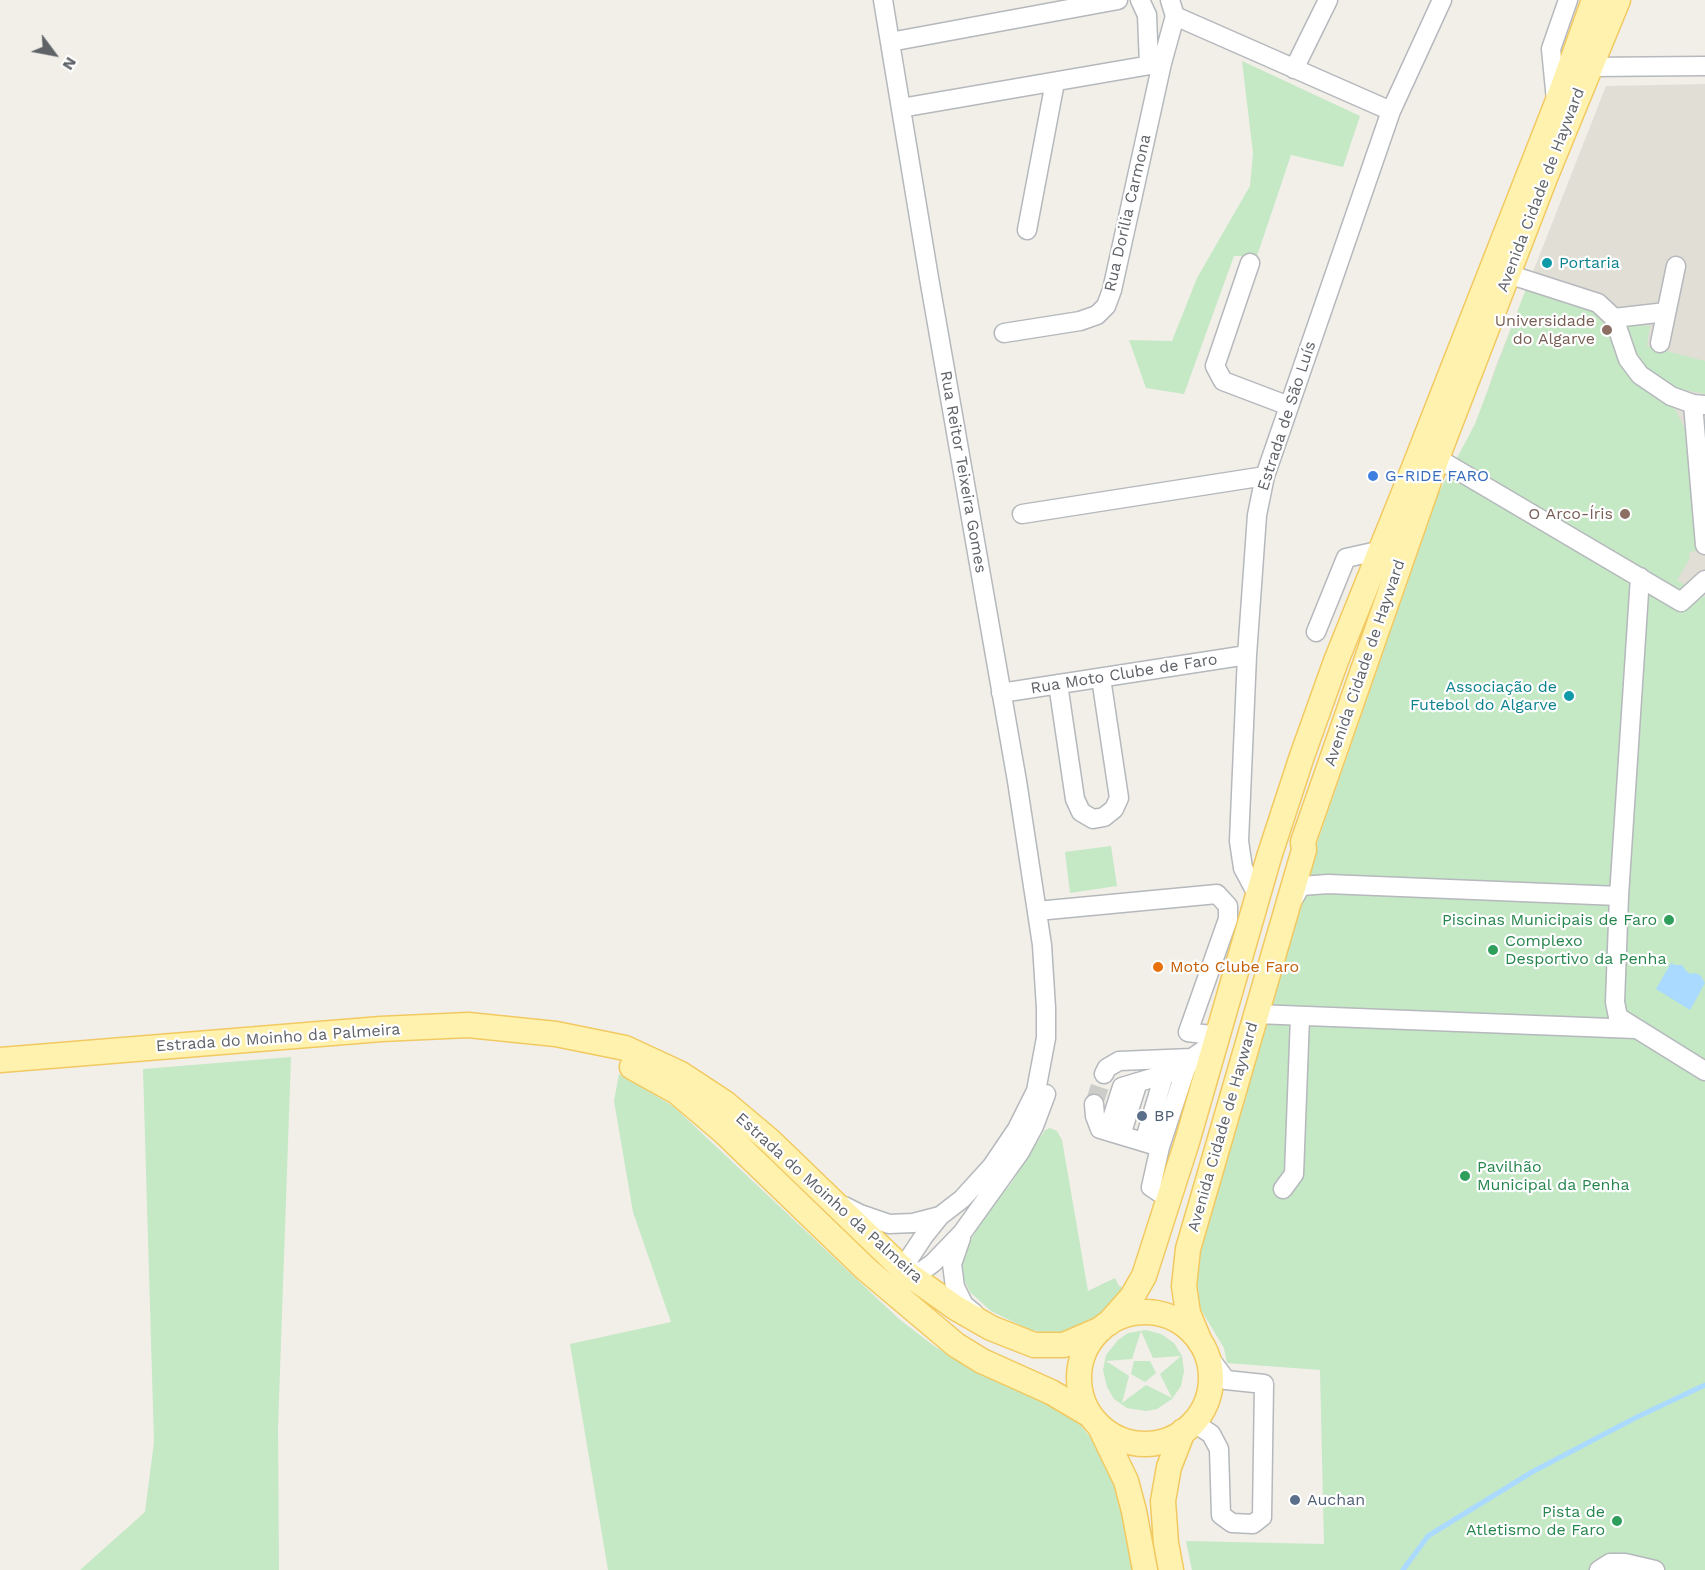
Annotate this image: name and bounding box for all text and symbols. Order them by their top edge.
north arrow [24,24,84,84]
text: N [58,54,81,74]
street label: Avenida Cidade de Hayward [1493,85,1589,295]
street label: Rua Dorilia Carmona [1101,133,1155,293]
place label: Portaria [1559,253,1620,273]
marker: Portaria [1540,256,1554,270]
place label: Universidade do Algarve [1495,311,1595,349]
marker: Universidade do Algarve [1600,323,1614,337]
street label: Estrada de São Luís [1254,339,1320,493]
street label: Rua Reitor Teixeira Gomes [936,369,990,575]
place label: G-RIDE FARO [1385,466,1489,486]
marker: G-RIDE FARO [1366,469,1380,483]
place label: O Arco-Íris [1528,504,1613,524]
marker: O Arco-Íris [1618,507,1632,521]
street label: Avenida Cidade de Hayward [1321,557,1409,769]
street label: Rua Moto Clube de Faro [1029,650,1219,698]
place label: Associação de Futebol do Algarve [1410,677,1557,715]
marker: Associação de Futebol do Algarve [1562,689,1576,703]
place label: Piscinas Municipais de Faro [1442,910,1657,930]
marker: Piscinas Municipais de Faro [1662,913,1676,927]
place label: Complexo Desportivo da Penha [1505,931,1666,969]
marker: Complexo Desportivo da Penha [1486,943,1500,957]
place label: Moto Clube Faro [1170,957,1299,977]
marker: Moto Clube Faro [1151,960,1165,974]
street label: Estrada do Moinho da Palmeira [155,1020,401,1056]
street label: Avenida Cidade de Hayward [1184,1020,1262,1234]
place label: BP [1154,1106,1174,1126]
street label: Estrada do Moinho da Palmeira [732,1109,926,1287]
marker: BP [1135,1109,1149,1123]
place label: Pavilhão Municipal da Penha [1477,1157,1629,1195]
marker: Pavilhão Municipal da Penha [1458,1169,1472,1183]
place label: Auchan [1307,1490,1365,1510]
marker: Auchan [1288,1493,1302,1507]
place label: Pista de Atletismo de Faro [1466,1502,1605,1540]
marker: Pista de Atletismo de Faro [1610,1514,1624,1528]

